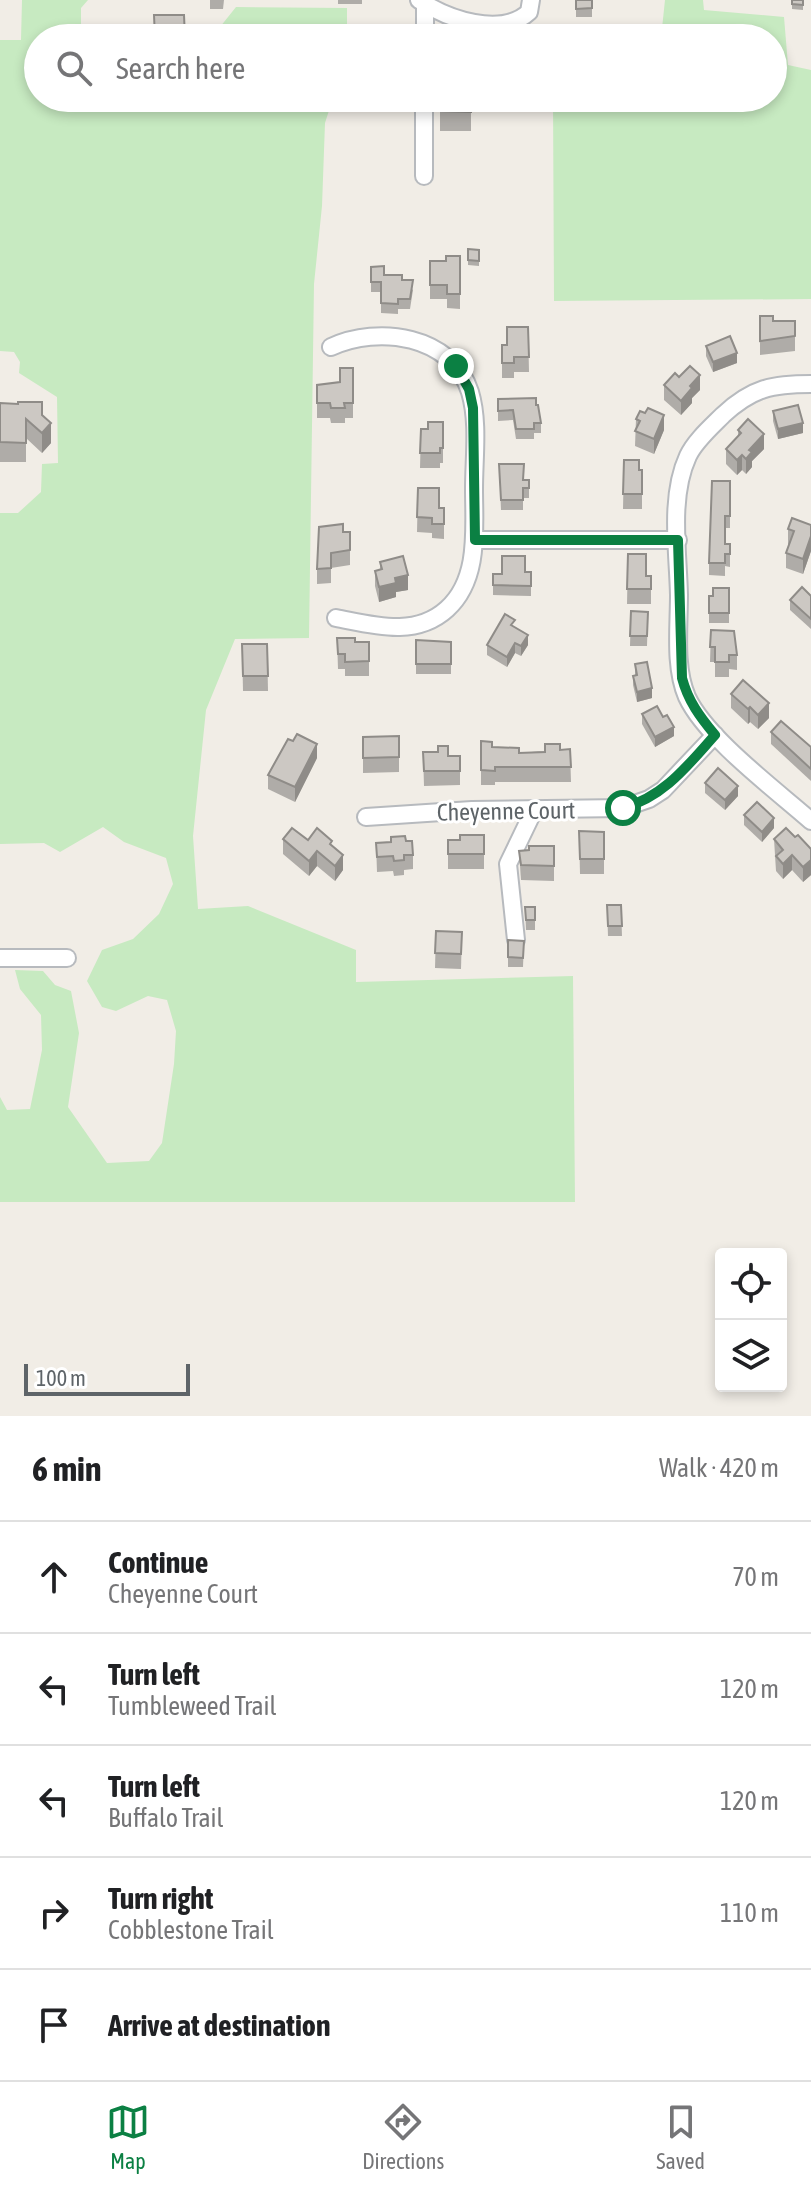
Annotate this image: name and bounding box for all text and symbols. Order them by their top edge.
search box [24,24,787,112]
icon: search [52,46,96,90]
text: Search here [116,51,245,85]
route end [438,348,474,384]
route start [605,790,641,826]
street label: Cheyenne Court [437,796,576,826]
map controls [715,1248,787,1392]
button: locate [715,1248,787,1320]
button: layers [715,1320,787,1392]
scale bar [24,1360,190,1396]
text: 100 m [36,1365,86,1391]
text: 6 min [32,1449,101,1488]
text: Walk · 420 m [659,1453,779,1483]
text: Continue [108,1545,208,1579]
icon: ahead [32,1555,76,1599]
text: 70 m [732,1562,779,1592]
text: Cheyenne Court [108,1579,258,1609]
text: Turn left [108,1657,200,1691]
icon: left [32,1667,76,1711]
text: 120 m [720,1674,779,1704]
text: Tumbleweed Trail [108,1691,276,1721]
text: Turn left [108,1769,200,1803]
icon: left [32,1779,76,1823]
text: 120 m [720,1786,779,1816]
text: Buffalo Trail [108,1803,223,1833]
text: Turn right [108,1881,214,1915]
icon: right [32,1891,76,1935]
text: 110 m [720,1898,779,1928]
text: Cobblestone Trail [108,1915,274,1945]
icon: arrive [32,2003,76,2047]
text: Arrive at destination [108,2008,330,2042]
tab: Map [106,2100,150,2174]
tab: Directions [362,2100,444,2174]
tab: Saved [656,2100,705,2174]

